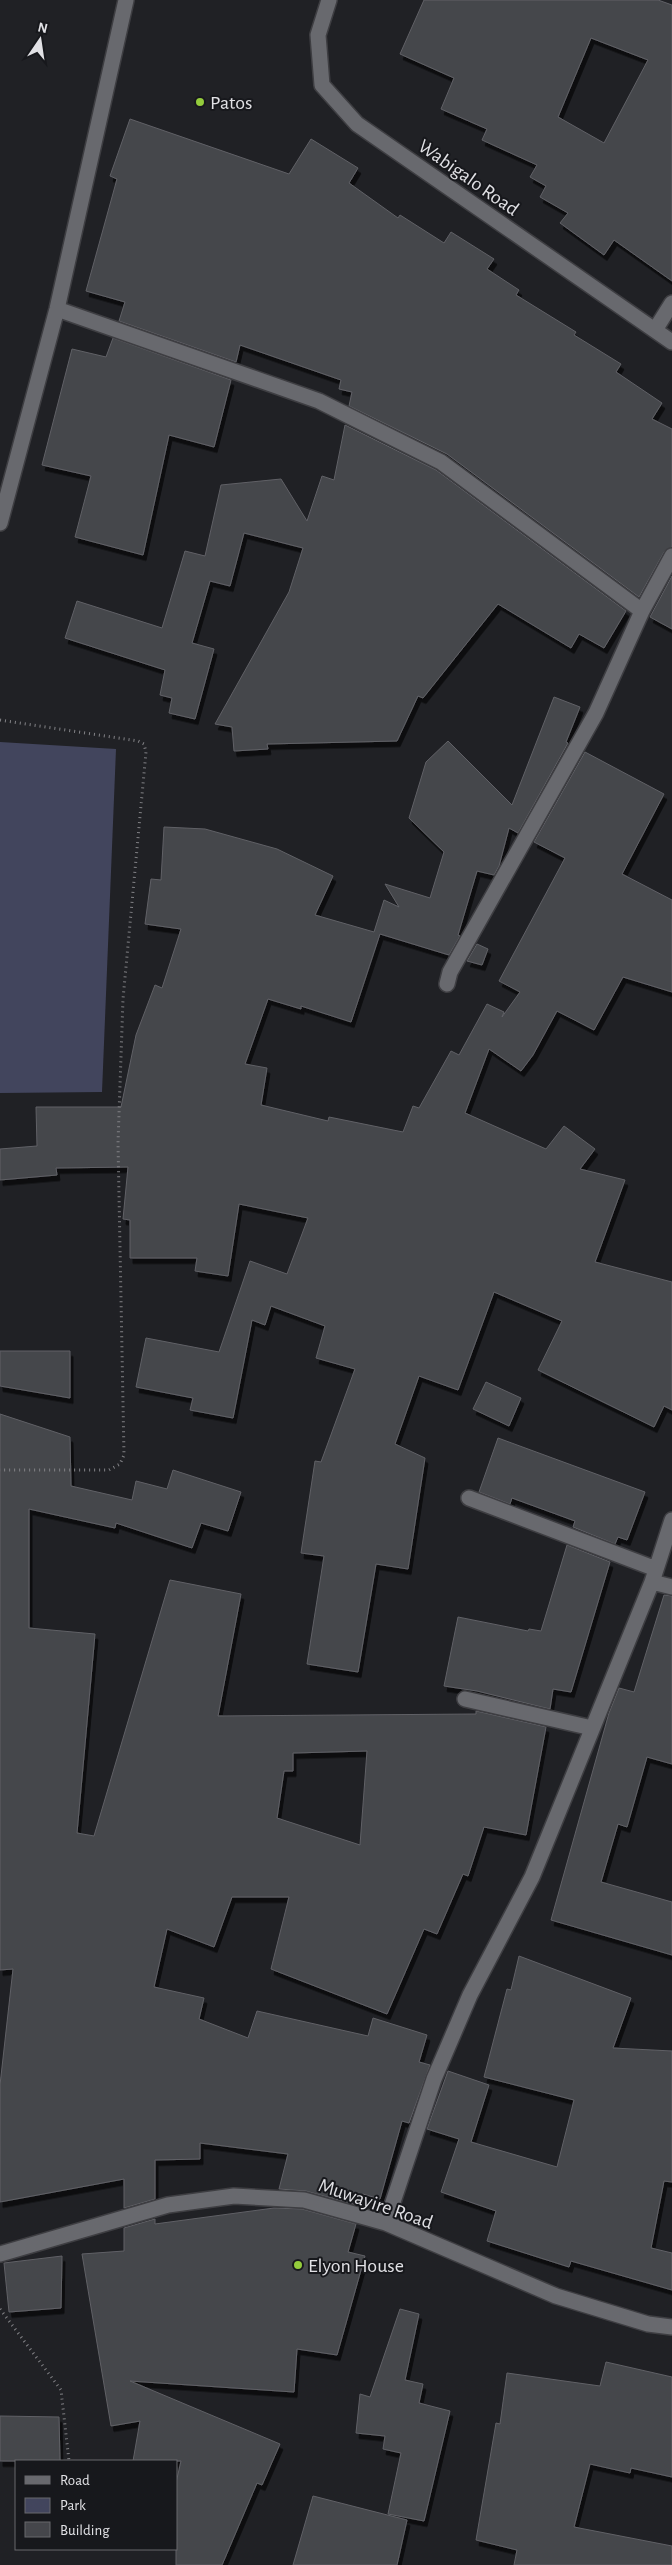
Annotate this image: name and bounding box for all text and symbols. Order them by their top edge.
north arrow [15,15,65,65]
text: N [36,20,49,36]
place label: Patos [210,93,252,113]
marker: Patos [194,96,206,108]
street label: Wabigalo Road [414,136,522,220]
street label: Muwayire Road [316,2175,435,2233]
place label: Elyon House [308,2256,404,2276]
marker: Elyon House [292,2259,304,2271]
legend [15,2460,178,2550]
text: Road [60,2473,90,2488]
text: Park [60,2498,86,2513]
text: Building [60,2523,110,2538]

